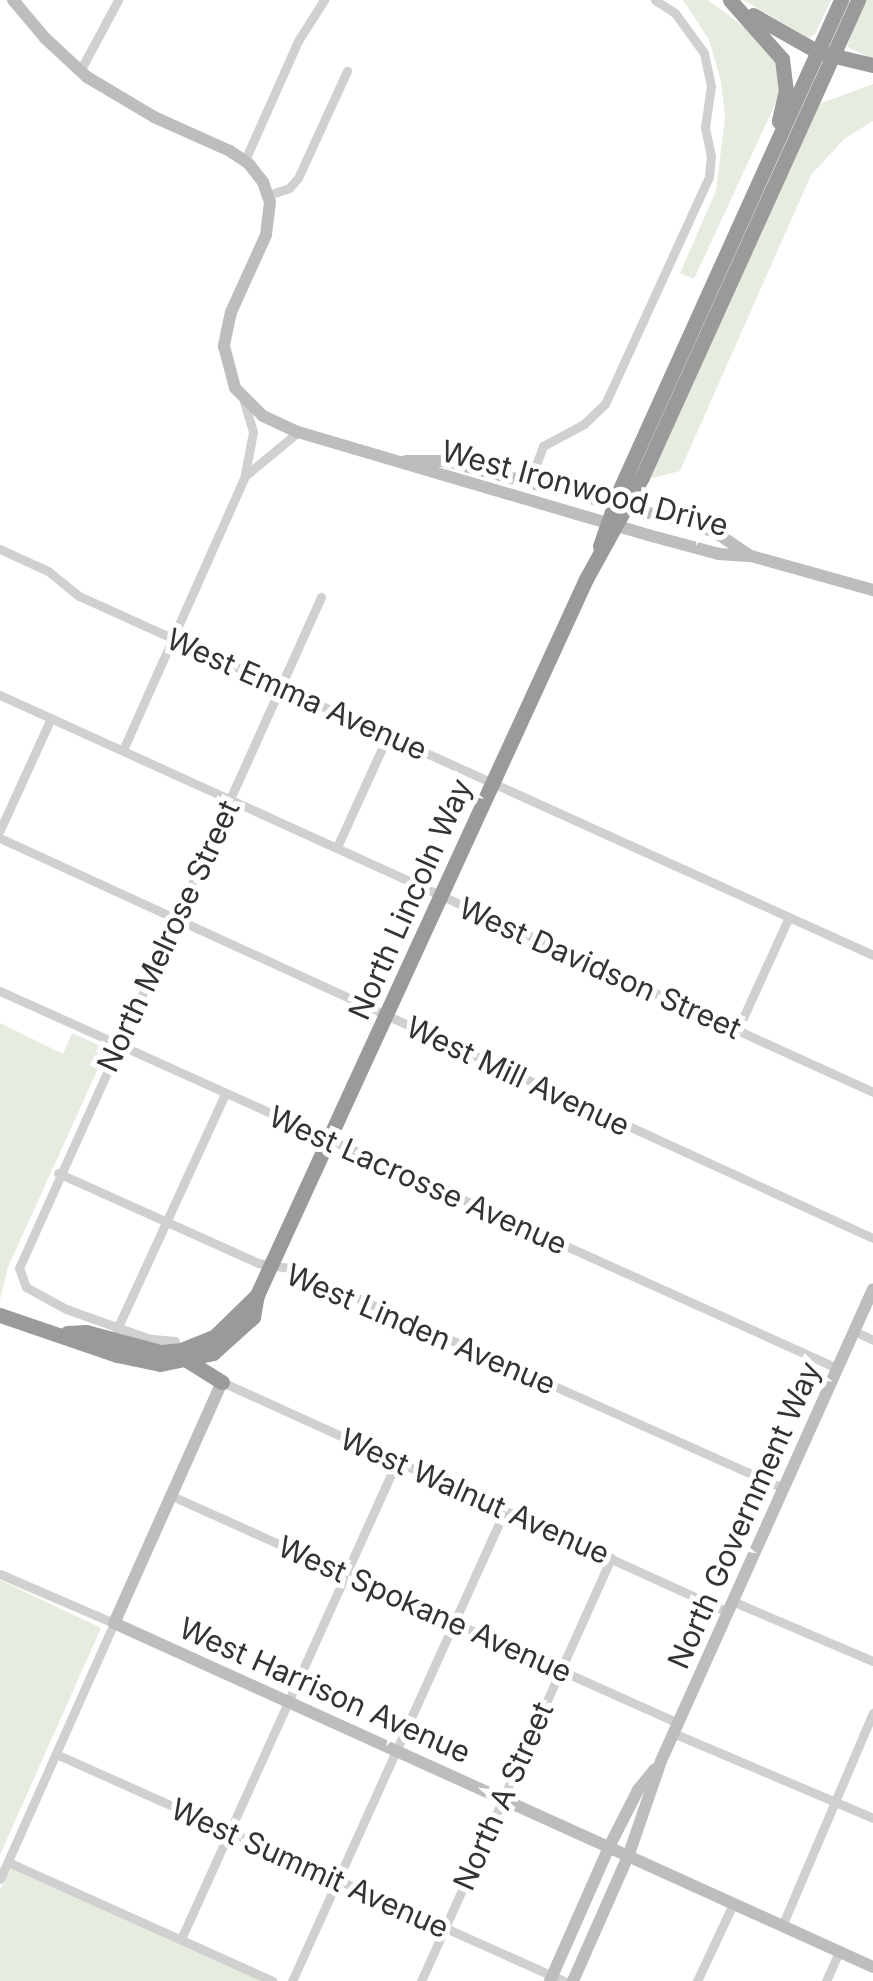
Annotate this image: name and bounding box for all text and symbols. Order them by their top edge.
street label: West Ironwood Drive [438,432,732,544]
street label: West Emma Avenue [161,620,433,768]
street label: North Lincoln Way [341,773,479,1025]
street label: North Melrose Street [89,795,247,1077]
street label: West Davidson Street [453,890,747,1046]
street label: West Mill Avenue [401,1008,635,1144]
street label: West Lacrosse Avenue [263,1098,573,1262]
street label: West Linden Avenue [281,1256,561,1402]
street label: North Government Way [660,1356,828,1674]
street label: West Walnut Avenue [335,1420,615,1572]
street label: West Spokane Avenue [273,1528,577,1690]
street label: West Harrison Avenue [174,1610,476,1770]
street label: North A Street [445,1696,561,1896]
street label: West Summit Avenue [166,1791,454,1945]

